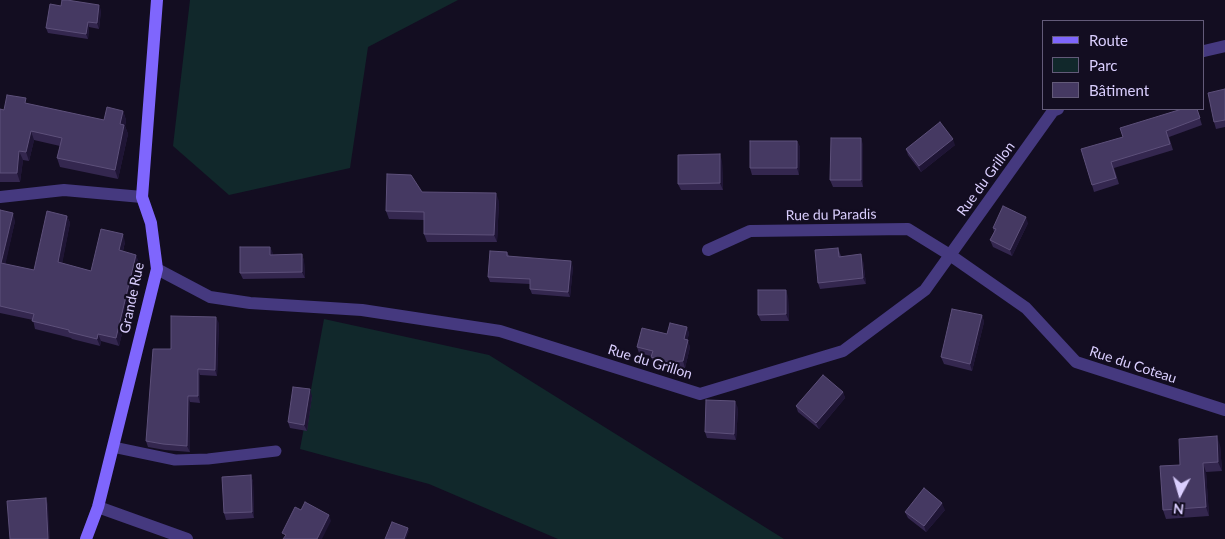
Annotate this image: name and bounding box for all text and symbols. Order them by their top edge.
legend [1042,20,1205,110]
text: Route [1089,31,1128,49]
text: Parc [1089,56,1118,74]
text: Bâtiment [1089,81,1149,99]
street label: Rue du Grillon [954,139,1018,219]
street label: Rue du Paradis [785,206,877,224]
street label: Grande Rue [116,261,148,335]
street label: Rue du Grillon [606,341,694,383]
street label: Rue du Coteau [1087,343,1179,387]
north arrow [1155,469,1205,519]
text: N [1172,500,1185,518]

